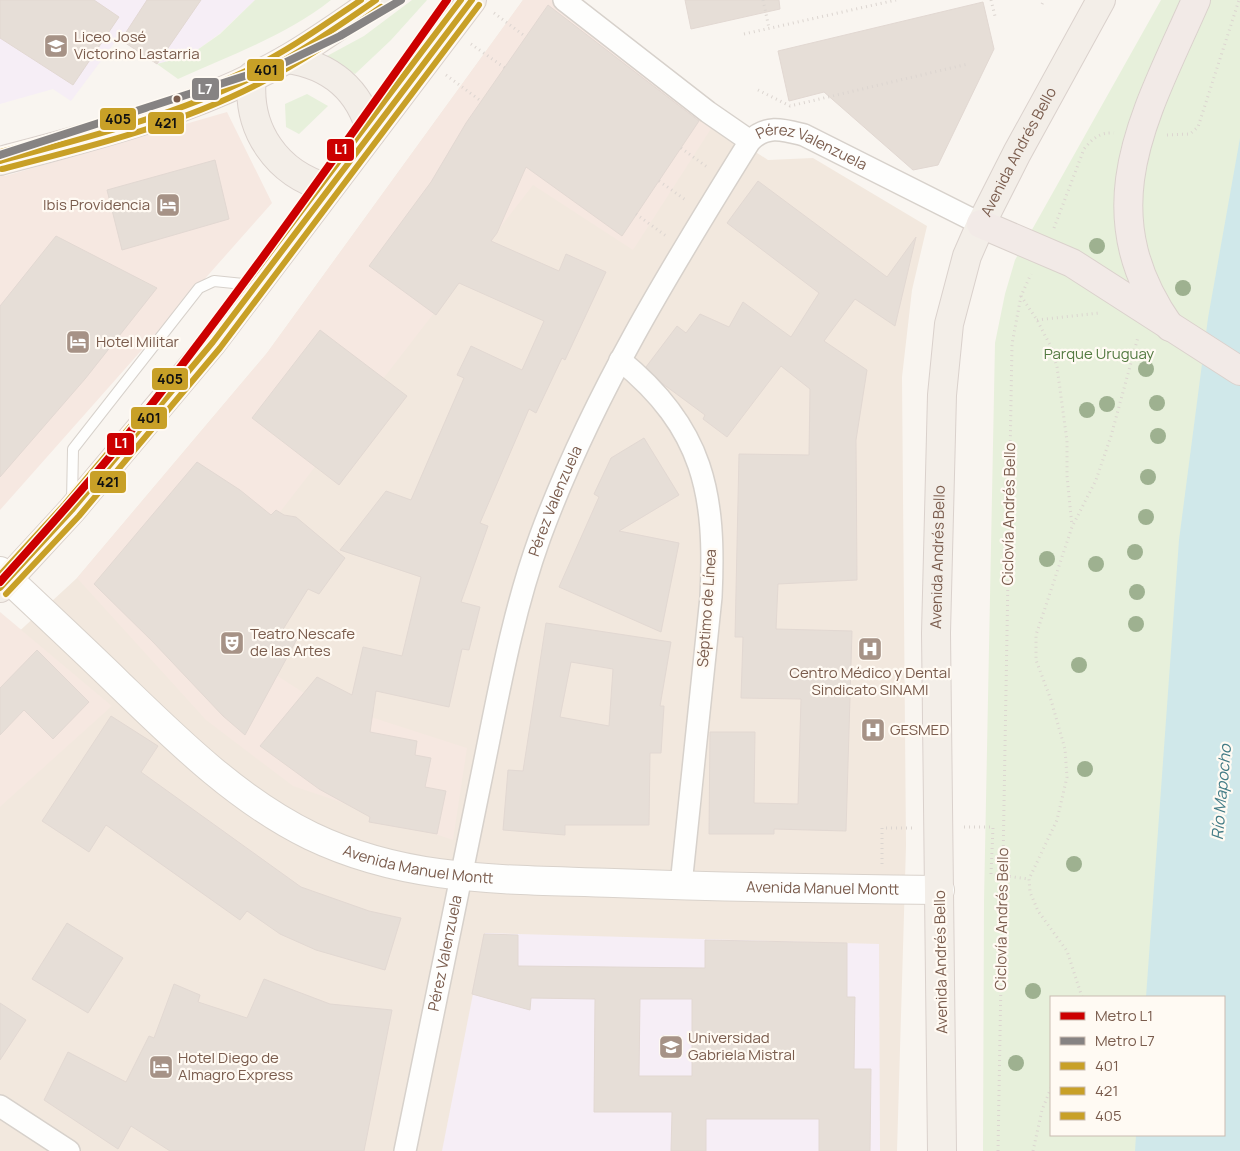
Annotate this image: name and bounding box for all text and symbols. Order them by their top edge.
place label: Liceo José Victorino Lastarria [74,26,200,64]
school or university icon: Liceo José Victorino Lastarria [43,33,69,59]
line badge: 401 [246,58,285,82]
text: 401 [254,60,278,79]
line badge: L7 [191,77,220,101]
text: L7 [198,79,212,98]
street label: Avenida Andrés Bello [975,83,1061,220]
unlabelled marker [172,94,182,104]
line badge: 405 [99,107,137,131]
text: 405 [105,109,131,128]
line badge: 421 [147,111,185,135]
text: 421 [155,113,178,132]
street label: Pérez Valenzuela [752,119,871,175]
line badge: L1 [326,138,355,162]
text: L1 [334,139,348,158]
hotel icon: Ibis Providencia [155,192,181,218]
place label: Ibis Providencia [43,194,150,215]
hotel icon: Hotel Militar [65,329,91,355]
place label: Hotel Militar [96,331,180,352]
park label: Parque Uruguay [1044,343,1154,364]
line badge: 405 [151,367,189,391]
text: 405 [157,369,183,388]
line badge: 401 [130,406,168,430]
text: 401 [137,408,161,427]
line badge: L1 [106,432,135,456]
text: L1 [114,433,128,452]
street label: Pérez Valenzuela [523,442,587,559]
street label: Ciclovía Andrés Bello [997,442,1020,586]
line badge: 421 [89,470,127,494]
text: 421 [97,472,120,491]
street label: Avenida Andrés Bello [925,485,950,629]
street label: Séptimo de Línea [692,548,721,668]
place label: Teatro Nescafe de las Artes [250,623,355,661]
theatre icon: Teatro Nescafe de las Artes [219,630,245,656]
hospital icon: Centro Médico y Dental Sindicato SINAMI [857,636,883,662]
place label: Centro Médico y Dental Sindicato SINAMI [789,662,951,700]
hospital icon: GESMED [860,717,886,743]
place label: GESMED [890,719,949,740]
water label: Río Mapocho [1206,742,1236,841]
street label: Avenida Manuel Montt [340,839,494,888]
street label: Ciclovía Andrés Bello [990,847,1013,991]
street label: Avenida Manuel Montt [746,876,899,900]
street label: Avenida Andrés Bello [929,890,952,1034]
street label: Pérez Valenzuela [423,893,467,1013]
legend [1050,996,1225,1136]
text: Metro L1 [1095,1005,1153,1026]
place label: Universidad Gabriela Mistral [688,1027,795,1065]
text: Metro L7 [1095,1030,1155,1051]
school or university icon: Universidad Gabriela Mistral [658,1034,684,1060]
place label: Hotel Diego de Almagro Express [178,1047,293,1085]
hotel icon: Hotel Diego de Almagro Express [148,1054,174,1080]
text: 401 [1095,1055,1119,1076]
text: 421 [1095,1080,1118,1101]
text: 405 [1095,1105,1122,1126]

